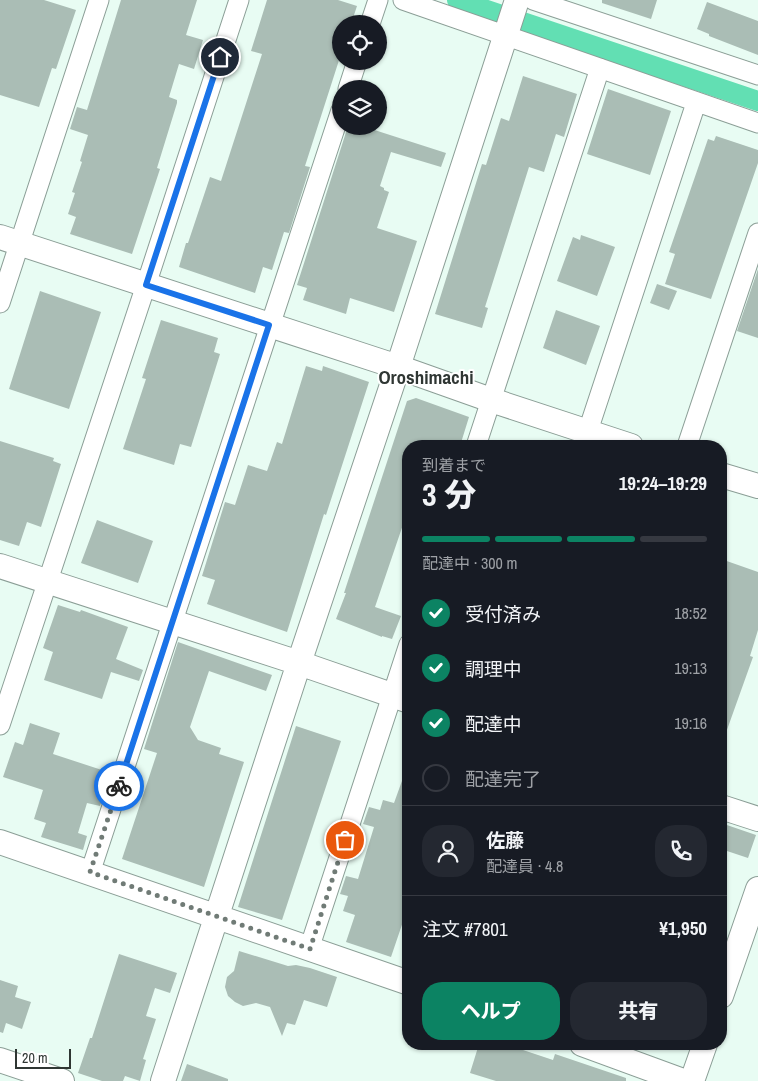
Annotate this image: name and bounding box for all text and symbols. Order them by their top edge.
map controls [332,15,387,135]
button: locate [332,15,387,70]
pin [199,36,241,78]
icon: home [206,43,234,71]
button: layers [332,80,387,135]
district label: Oroshimachi [378,364,474,390]
text: 到着まで [422,454,486,476]
text: 19:24–19:29 [619,470,707,496]
text: 3 分 [422,473,476,516]
text: 配達中 · 300 m [422,552,517,574]
icon: check [422,599,450,627]
text: 受付済み [465,601,541,627]
text: 18:52 [674,602,707,624]
icon: check [422,654,450,682]
text: 調理中 [465,656,522,682]
text: 19:13 [674,657,707,679]
icon: check [422,709,450,737]
text: 配達中 [465,711,522,737]
text: 19:16 [674,712,707,734]
courier [94,761,144,811]
text: 配達完了 [465,766,541,792]
icon: bike [105,772,133,800]
pin [324,819,366,861]
button: person [422,825,474,877]
button: phone [655,825,707,877]
icon: bag [331,826,359,854]
text: 佐藤 [486,827,524,853]
text: 配達員 · 4.8 [486,855,563,877]
text: ¥1,950 [659,915,707,941]
text: 注文 #7801 [422,916,508,942]
button: ヘルプ [422,982,560,1040]
button: 共有 [570,982,707,1040]
scale bar [15,1046,71,1069]
text: 20 m [22,1049,48,1067]

